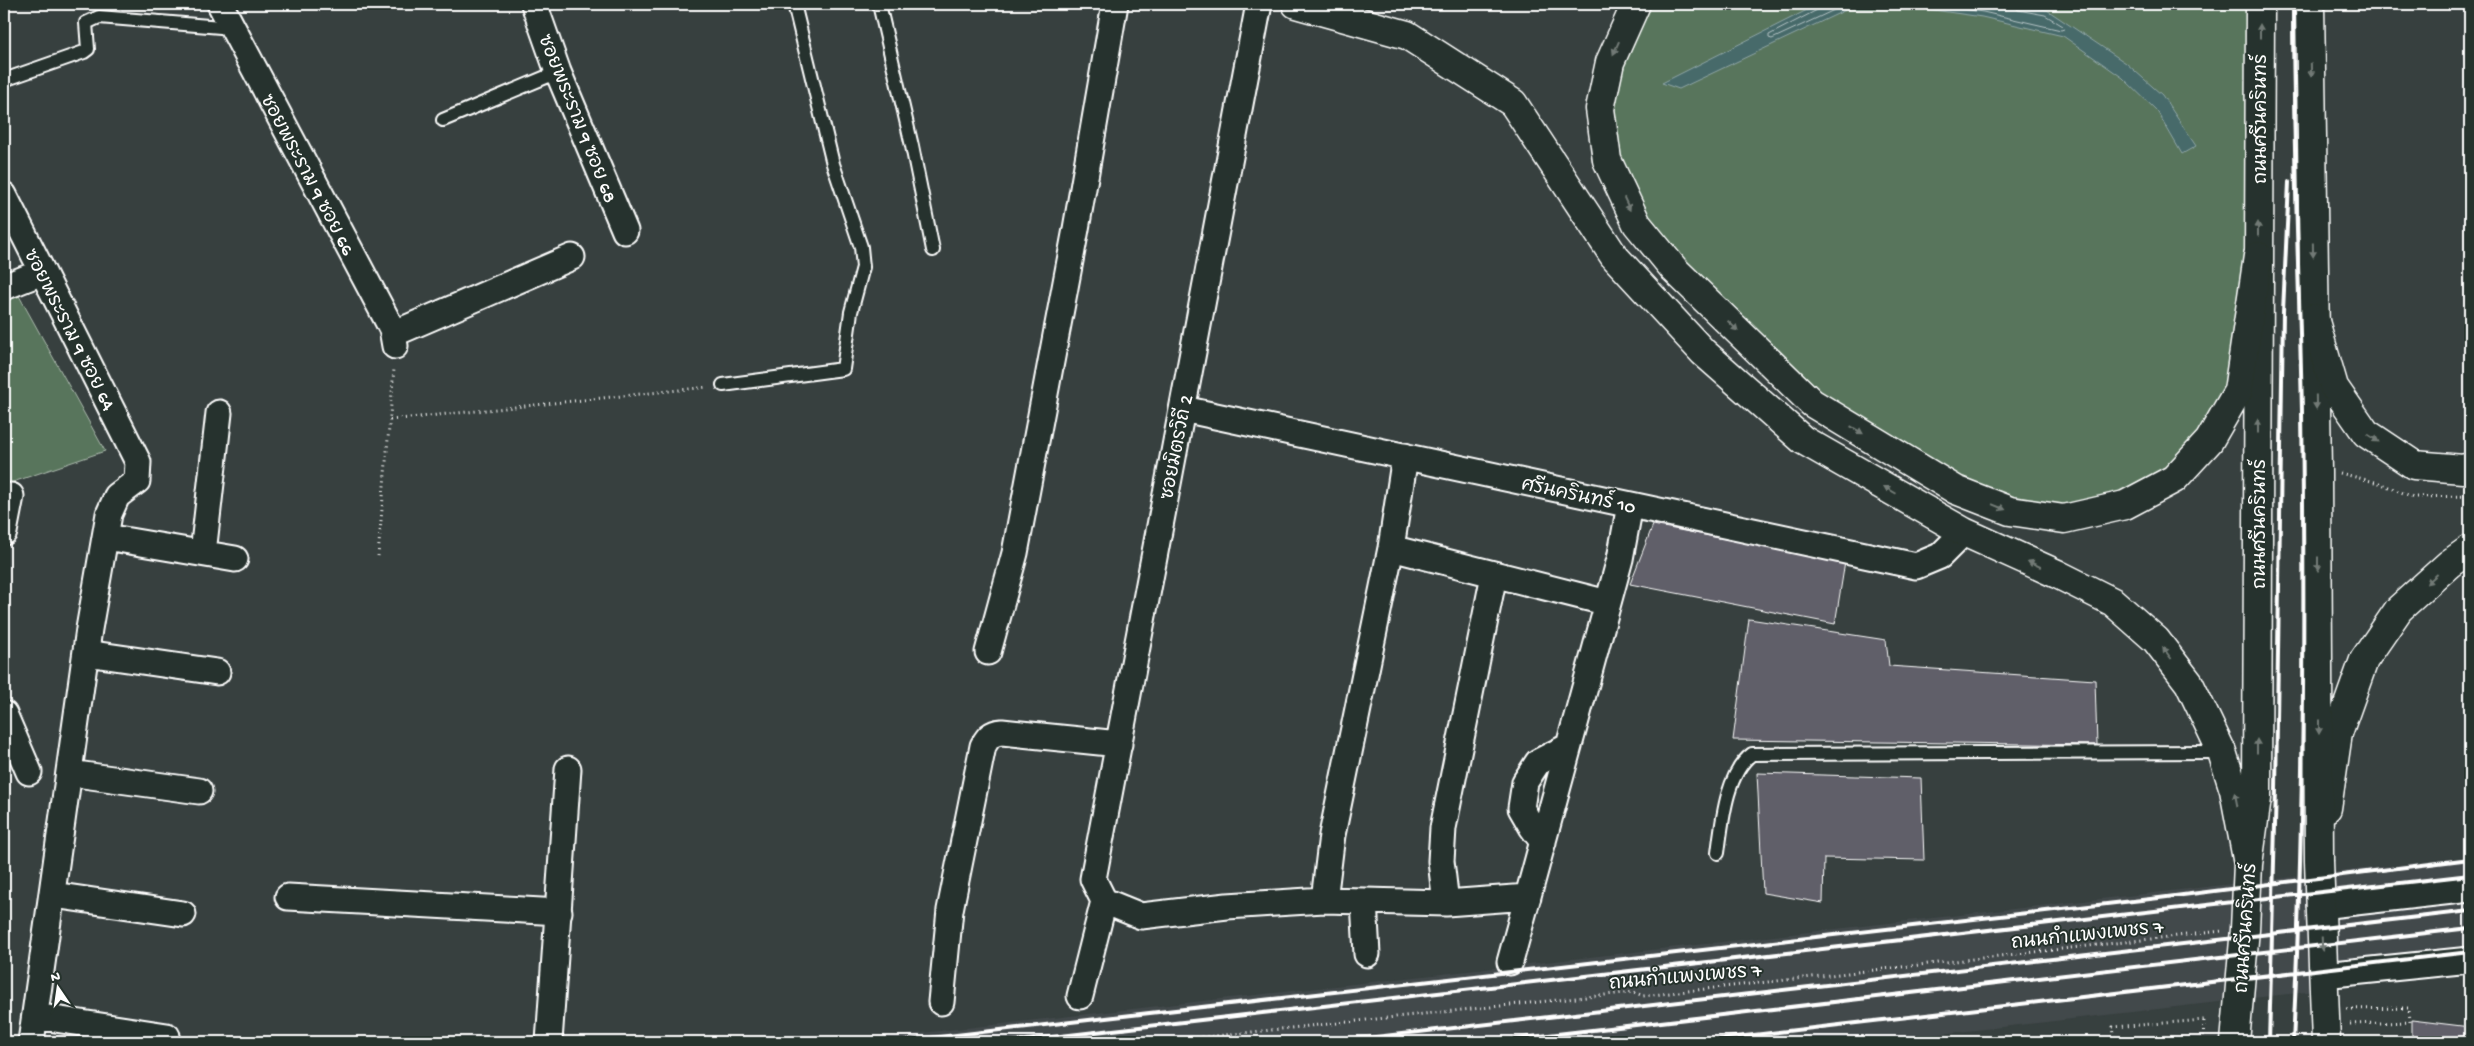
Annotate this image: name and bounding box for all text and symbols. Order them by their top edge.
one-way arrow [2256,23,2264,39]
street label: ซอยพระราม 9 ซอย 68 [531,32,620,207]
one-way arrow [1612,41,1620,55]
street label: ถนนศรีนครินทร์ [2247,53,2274,184]
one-way arrow [2307,62,2315,78]
street label: ซอยพระราม 9 ซอย 66 [254,91,358,260]
one-way arrow [1624,197,1632,211]
one-way arrow [2254,220,2262,236]
one-way arrow [2309,242,2317,258]
street label: ซอยพระราม 9 ซอย 64 [17,246,119,415]
one-way arrow [1727,320,1739,332]
street label: ซอยมิตรวิถี 2 [1154,393,1200,502]
one-way arrow [2312,394,2320,410]
one-way arrow [2254,418,2262,434]
one-way arrow [1850,425,1863,434]
one-way arrow [2366,433,2379,443]
street label: ถนนศรีนครินทร์ [2246,458,2273,589]
street label: ศรีนครินทร์ 10 [1519,470,1639,521]
one-way arrow [1883,485,1896,494]
one-way arrow [1992,503,2007,511]
one-way arrow [2314,557,2322,573]
one-way arrow [2027,559,2041,567]
one-way arrow [2427,573,2439,585]
one-way arrow [2161,647,2172,660]
one-way arrow [2315,719,2323,735]
one-way arrow [2253,738,2261,754]
one-way arrow [2231,791,2239,807]
street label: ถนนศรีนครินทร์ [2227,861,2264,994]
street label: ถนนกำแพงเพชร 7 [2010,914,2166,956]
one-way arrow [2318,936,2326,952]
street label: ถนนกำแพงเพชร 7 [1608,957,1764,997]
north arrow [32,964,82,1014]
text: N [49,968,62,987]

